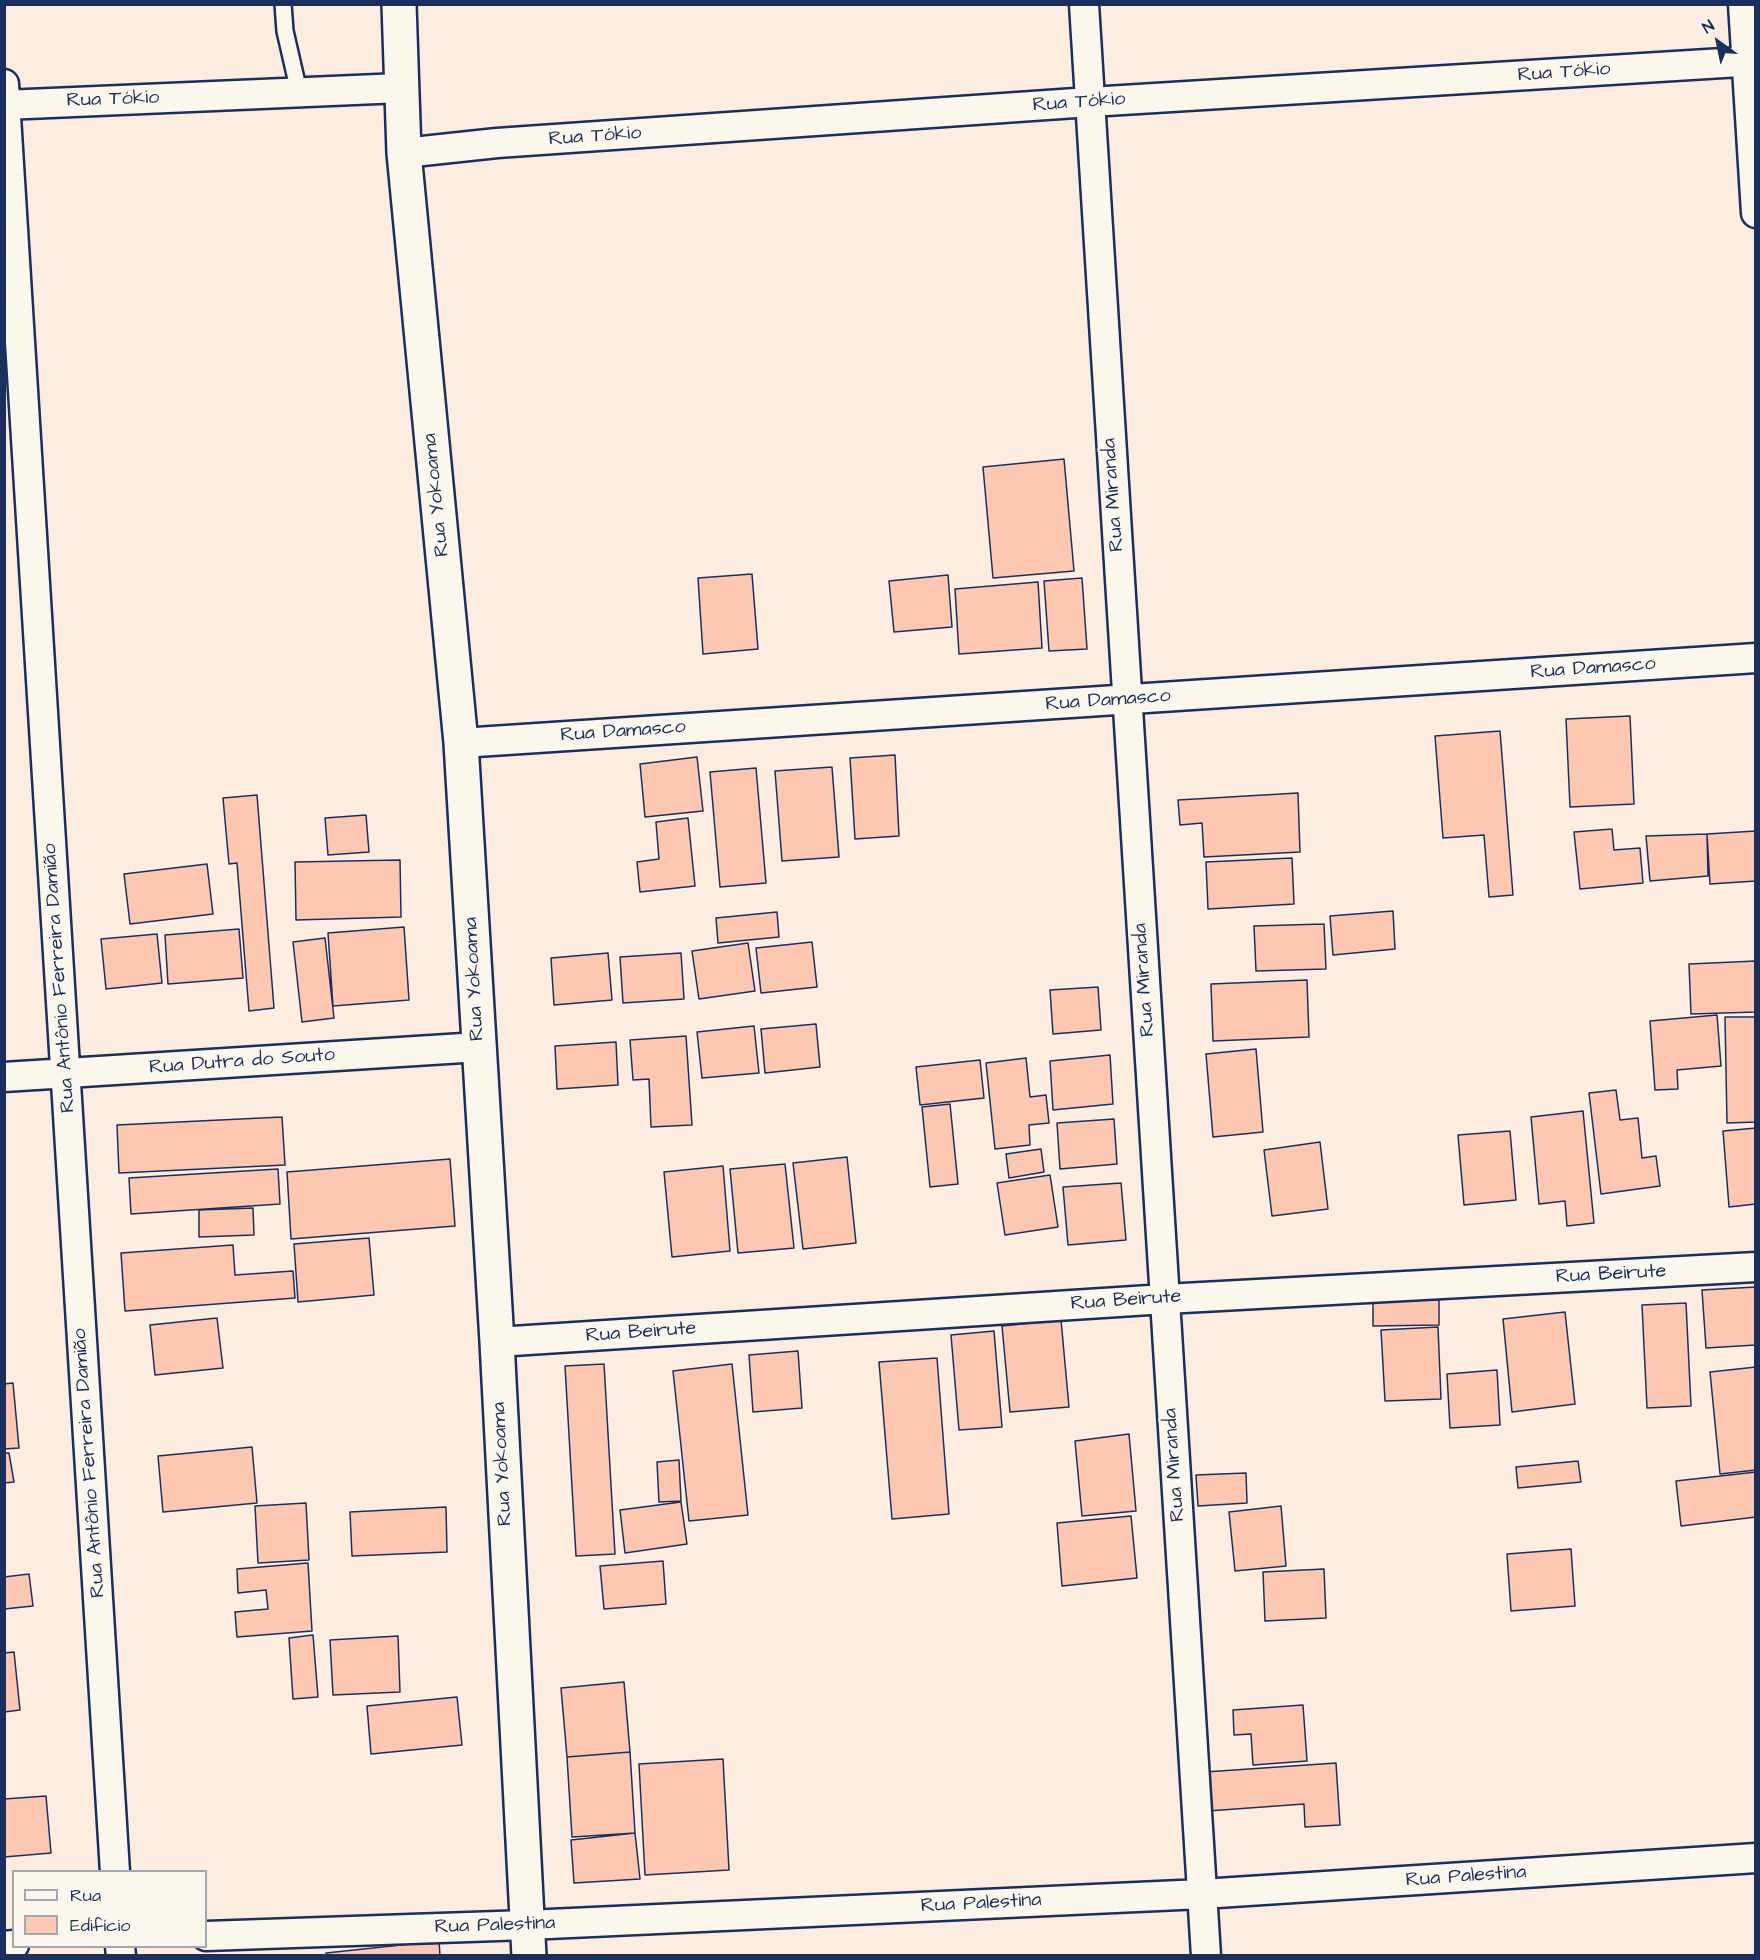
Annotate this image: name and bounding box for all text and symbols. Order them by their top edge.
north arrow [1688,12,1748,72]
text: N [1698,15,1718,39]
street label: Rua Tókio [1517,58,1611,88]
street label: Rua Tókio [66,86,160,114]
street label: Rua Tókio [1032,88,1126,118]
street label: Rua Tókio [548,122,642,152]
street label: Rua Yokoama [419,432,455,558]
street label: Rua Miranda [1098,437,1130,553]
street label: Rua Damasco [1530,653,1656,685]
street label: Rua Damasco [1045,685,1171,717]
street label: Rua Damasco [560,716,686,748]
street label: Rua Antônio Ferreira Damião [39,842,81,1114]
street label: Rua Yokoama [460,916,490,1042]
street label: Rua Miranda [1129,922,1161,1038]
street label: Rua Dutra do Souto [148,1044,336,1080]
street label: Rua Beirute [1555,1260,1667,1290]
street label: Rua Beirute [1070,1285,1182,1317]
street label: Rua Beirute [585,1317,697,1349]
street label: Rua Antônio Ferreira Damião [69,1327,111,1599]
street label: Rua Yokoama [488,1401,518,1527]
street label: Rua Miranda [1159,1407,1191,1523]
street label: Rua Palestina [1405,1861,1527,1893]
legend [12,1870,207,1948]
text: Rua [70,1883,101,1908]
street label: Rua Palestina [920,1889,1042,1919]
street label: Rua Palestina [434,1912,556,1940]
text: Edifício [70,1913,130,1938]

